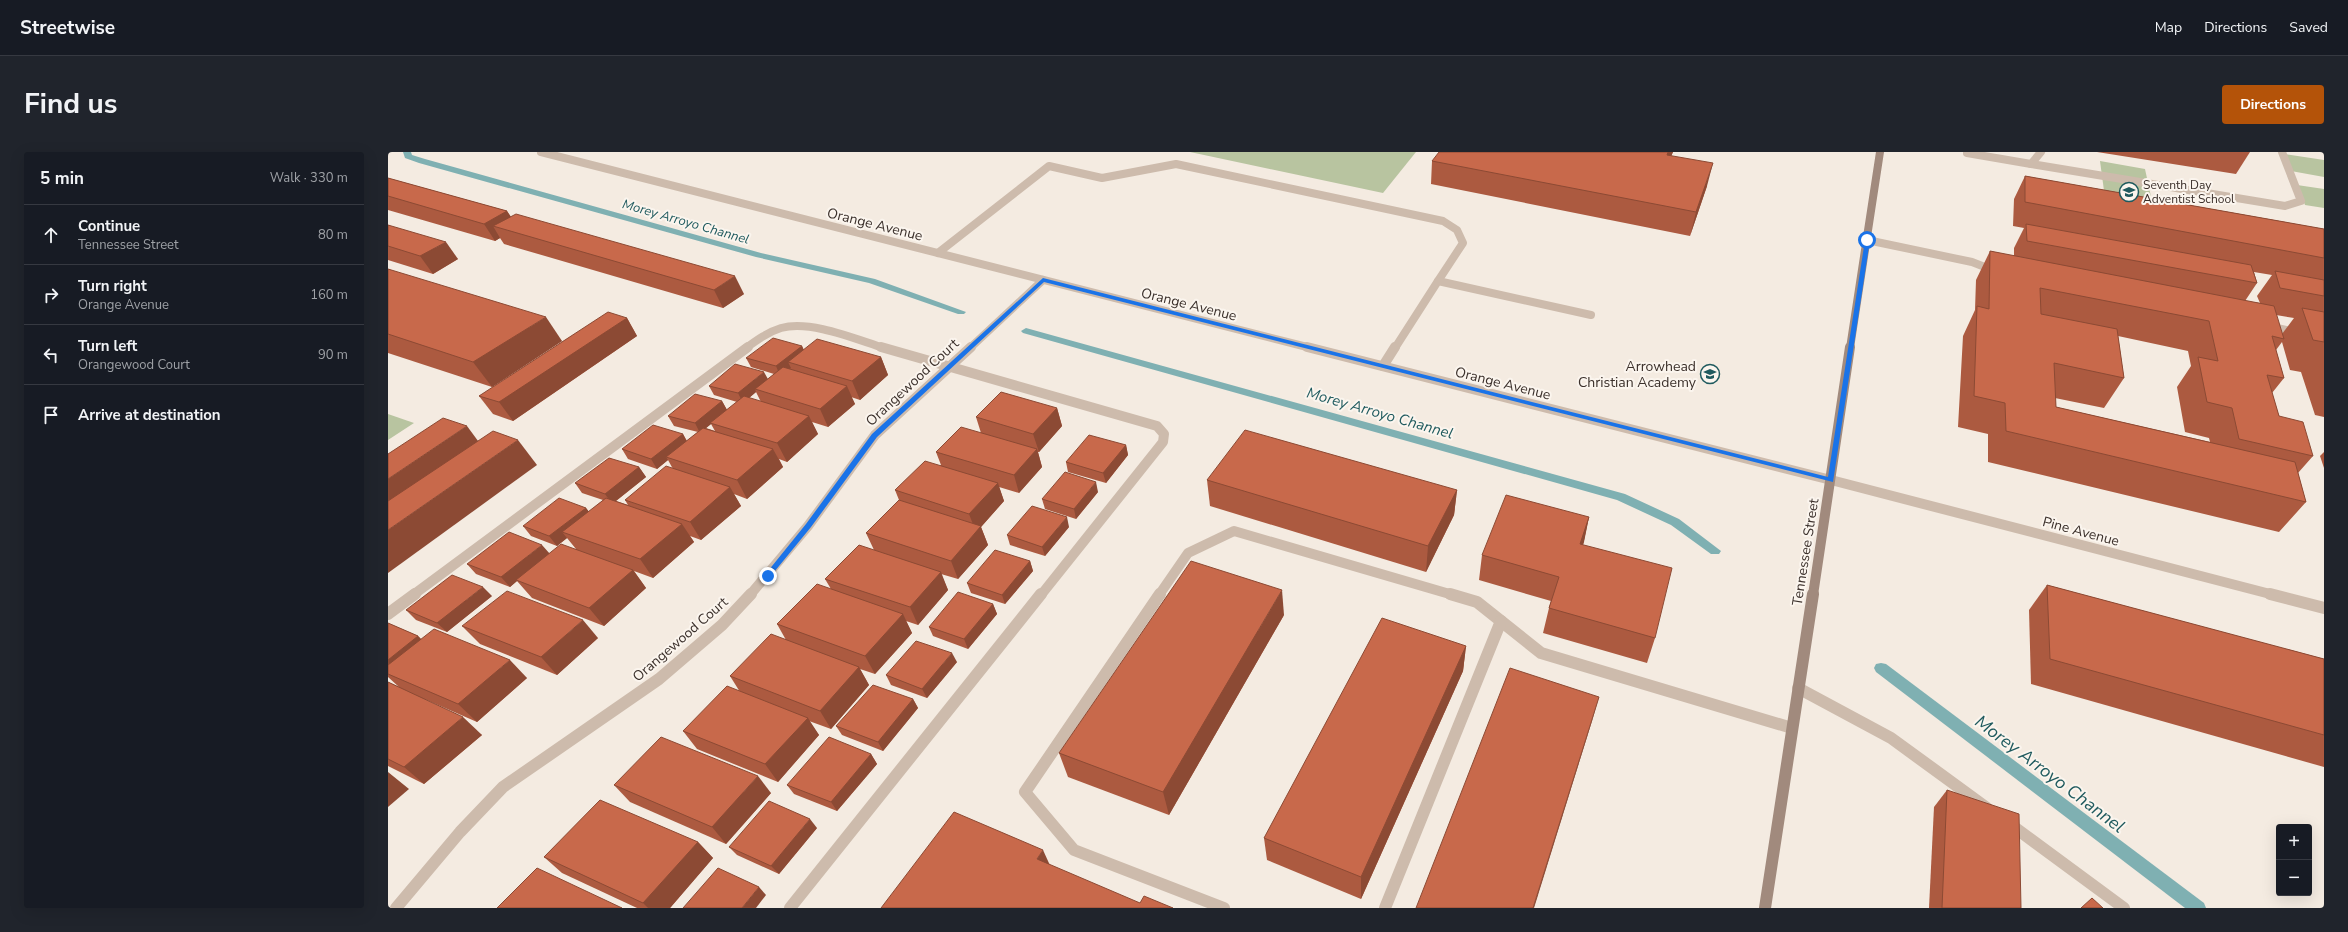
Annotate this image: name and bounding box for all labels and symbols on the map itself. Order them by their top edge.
place label: Seventh Day Adventist School [2143,177,2235,207]
school or university icon: Seventh Day Adventist School [2118,181,2140,203]
water label: Morey Arroyo Channel [620,195,751,249]
street label: Orange Avenue [825,203,925,246]
route start [1858,231,1876,249]
street label: Orange Avenue [1139,283,1239,326]
street label: Orangewood Court [862,334,963,430]
place label: Arrowhead Christian Academy [1578,357,1697,392]
street label: Orange Avenue [1453,362,1553,405]
school or university icon: Arrowhead Christian Academy [1699,363,1721,385]
water label: Morey Arroyo Channel [1304,383,1456,443]
street label: Tennessee Street [1788,497,1823,607]
street label: Pine Avenue [2040,512,2121,551]
route end [759,567,777,585]
street label: Orangewood Court [629,593,732,686]
water label: Morey Arroyo Channel [1970,710,2130,838]

